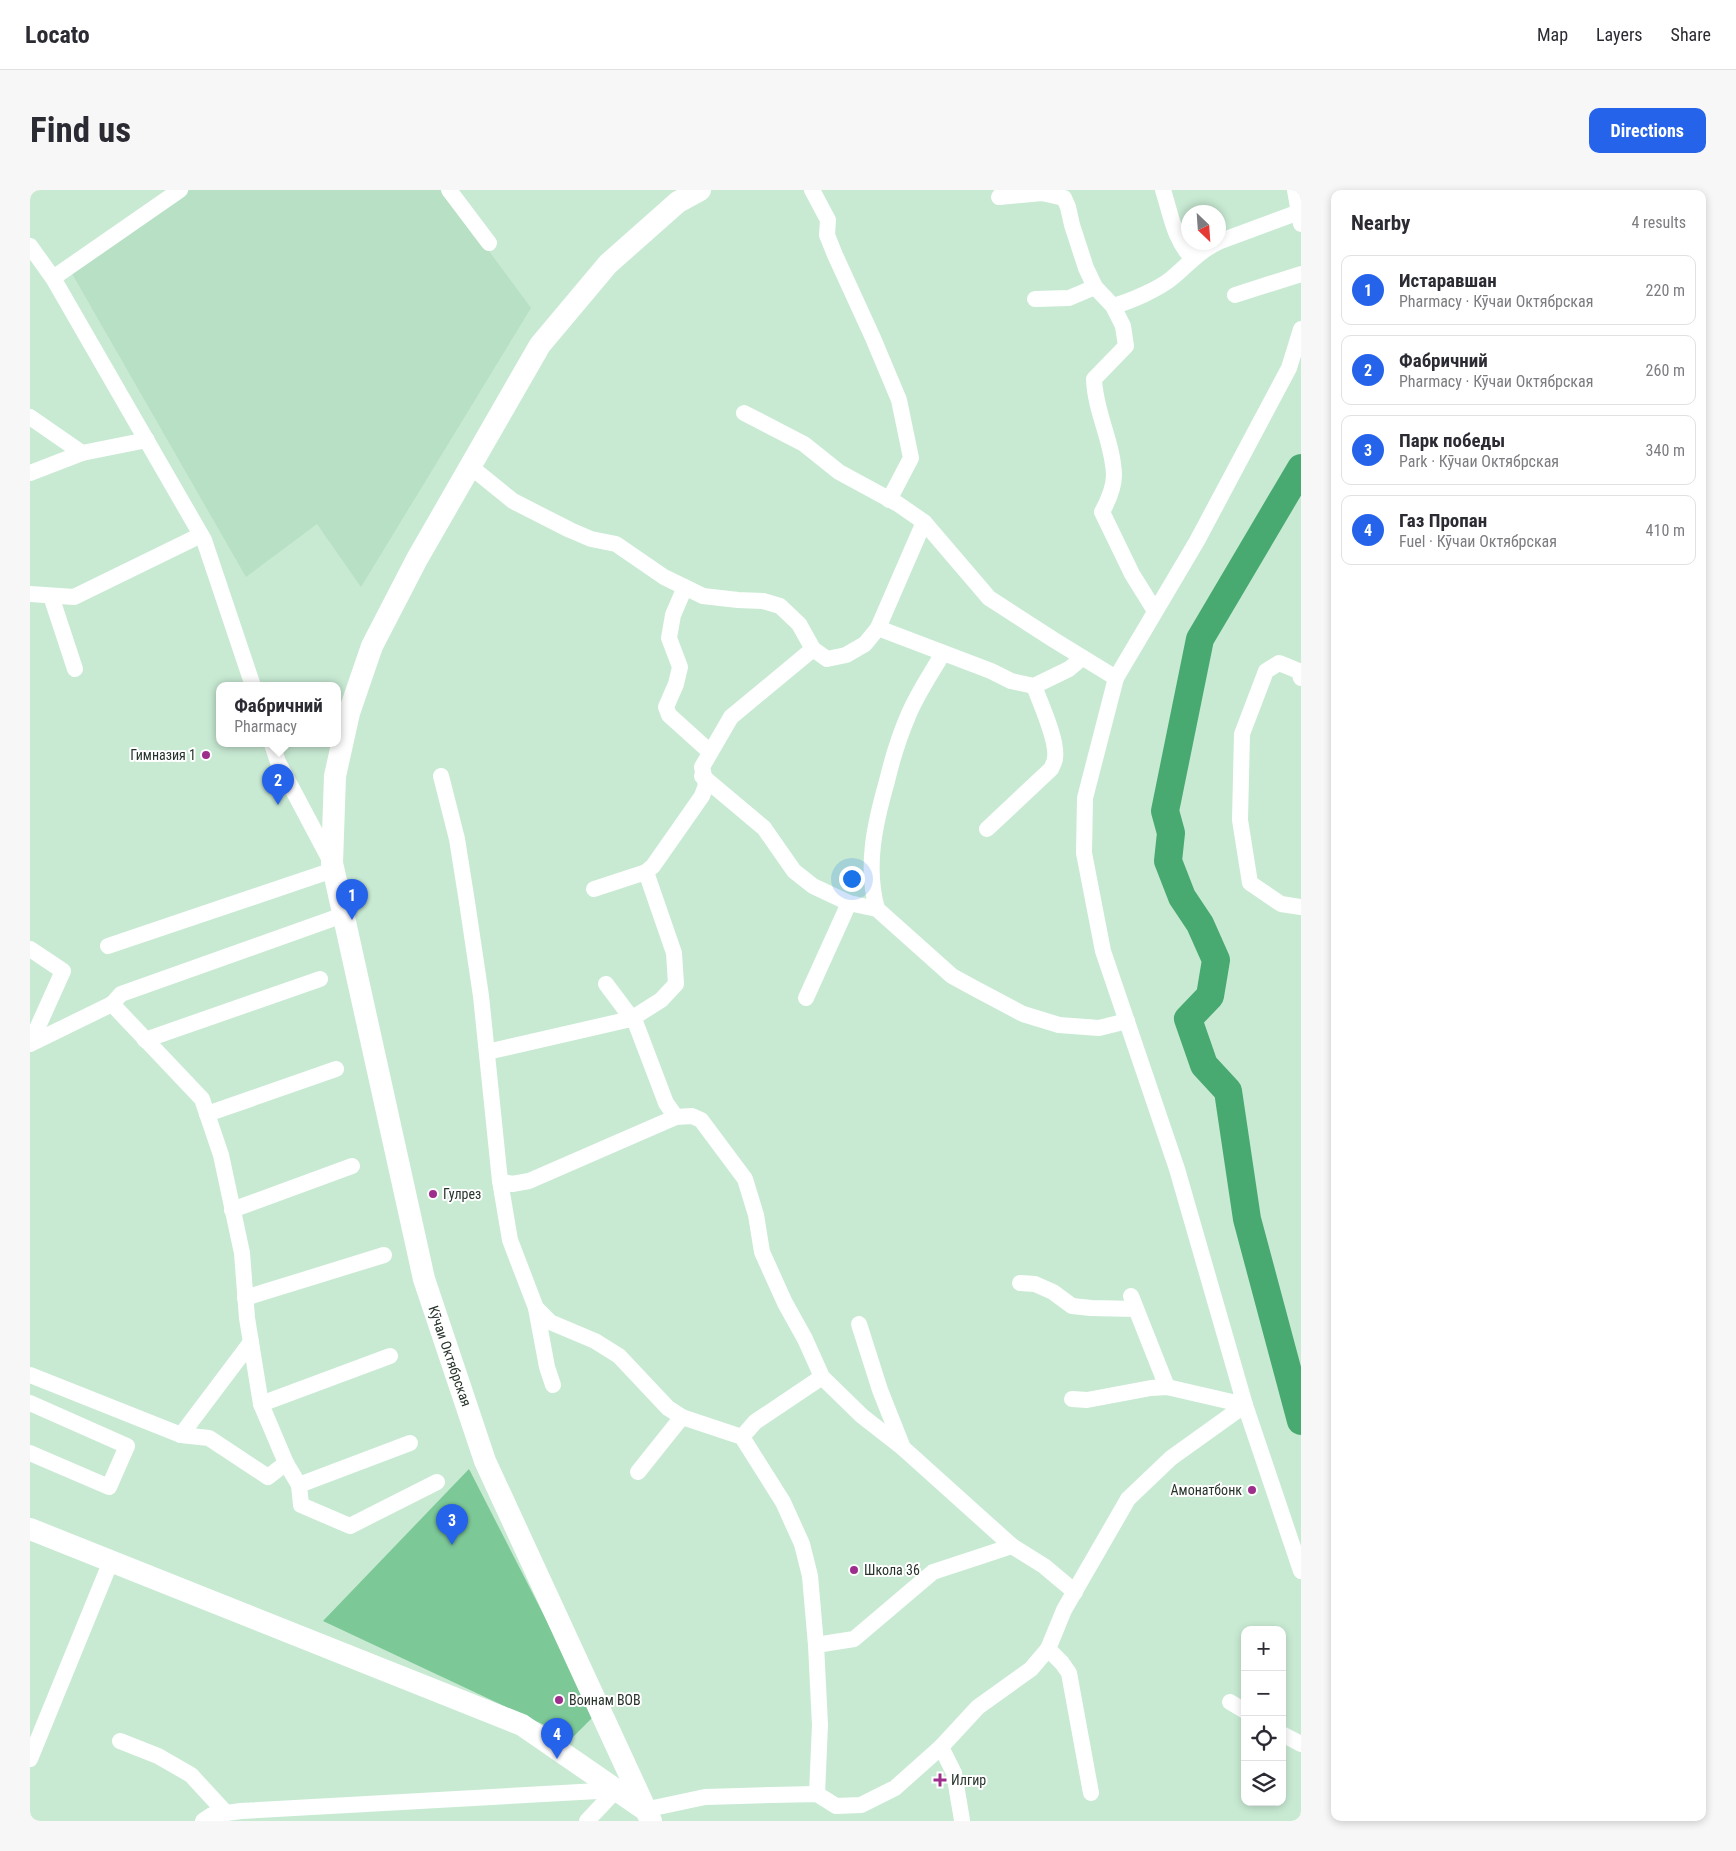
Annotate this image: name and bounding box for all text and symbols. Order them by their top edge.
text: Locato [25,21,90,49]
text: Map [1537,24,1568,45]
text: Layers [1596,24,1643,45]
text: Share [1671,24,1711,45]
button: Directions [1589,108,1706,153]
text: Find us [30,110,131,151]
north arrow [1181,205,1226,250]
text: Nearby [1351,211,1410,235]
text: 4 results [1631,213,1686,232]
text: Истаравшан [1399,269,1497,292]
text: 1 [1364,281,1372,300]
text: 220 m [1646,281,1685,300]
text: Pharmacy · Кӯчаи Октябрская [1399,292,1593,311]
text: Фабричний [1399,349,1488,372]
text: 2 [1364,361,1372,380]
text: 260 m [1646,361,1685,380]
text: Pharmacy · Кӯчаи Октябрская [1399,372,1593,391]
text: Парк победы [1399,429,1505,452]
text: 3 [1364,441,1372,460]
text: 340 m [1646,441,1685,460]
text: Park · Кӯчаи Октябрская [1399,452,1559,471]
text: Газ Пропан [1399,509,1487,532]
text: 4 [1364,521,1372,540]
text: 410 m [1646,521,1685,540]
text: Fuel · Кӯчаи Октябрская [1399,532,1557,551]
popup [216,682,341,747]
text: Фабричний [234,694,323,717]
text: Pharmacy [234,717,297,736]
place label: Гимназия 1 [130,747,196,763]
marker: Гимназия 1 [200,749,212,761]
pin: 2 [262,764,294,805]
your location [839,866,865,892]
pin: 1 [336,879,368,920]
place label: Гулрез [443,1186,481,1202]
marker: Гулрез [427,1188,439,1200]
street label: Кӯчаи Октябрская [425,1304,475,1408]
place label: Амонатбонк [1171,1482,1242,1498]
marker: Амонатбонк [1246,1484,1258,1496]
pin: 3 [436,1504,468,1545]
place label: Школа 36 [864,1562,920,1578]
marker: Школа 36 [848,1564,860,1576]
map controls [1241,1626,1286,1806]
button: + [1241,1626,1286,1671]
button: − [1241,1671,1286,1716]
place label: Воинам ВОВ [569,1692,641,1708]
marker: Воинам ВОВ [553,1694,565,1706]
button: locate [1241,1716,1286,1761]
pin: 4 [541,1718,573,1759]
button: layers [1241,1761,1286,1806]
place label: Илгир [951,1772,986,1788]
marker: Илгир [933,1773,947,1787]

